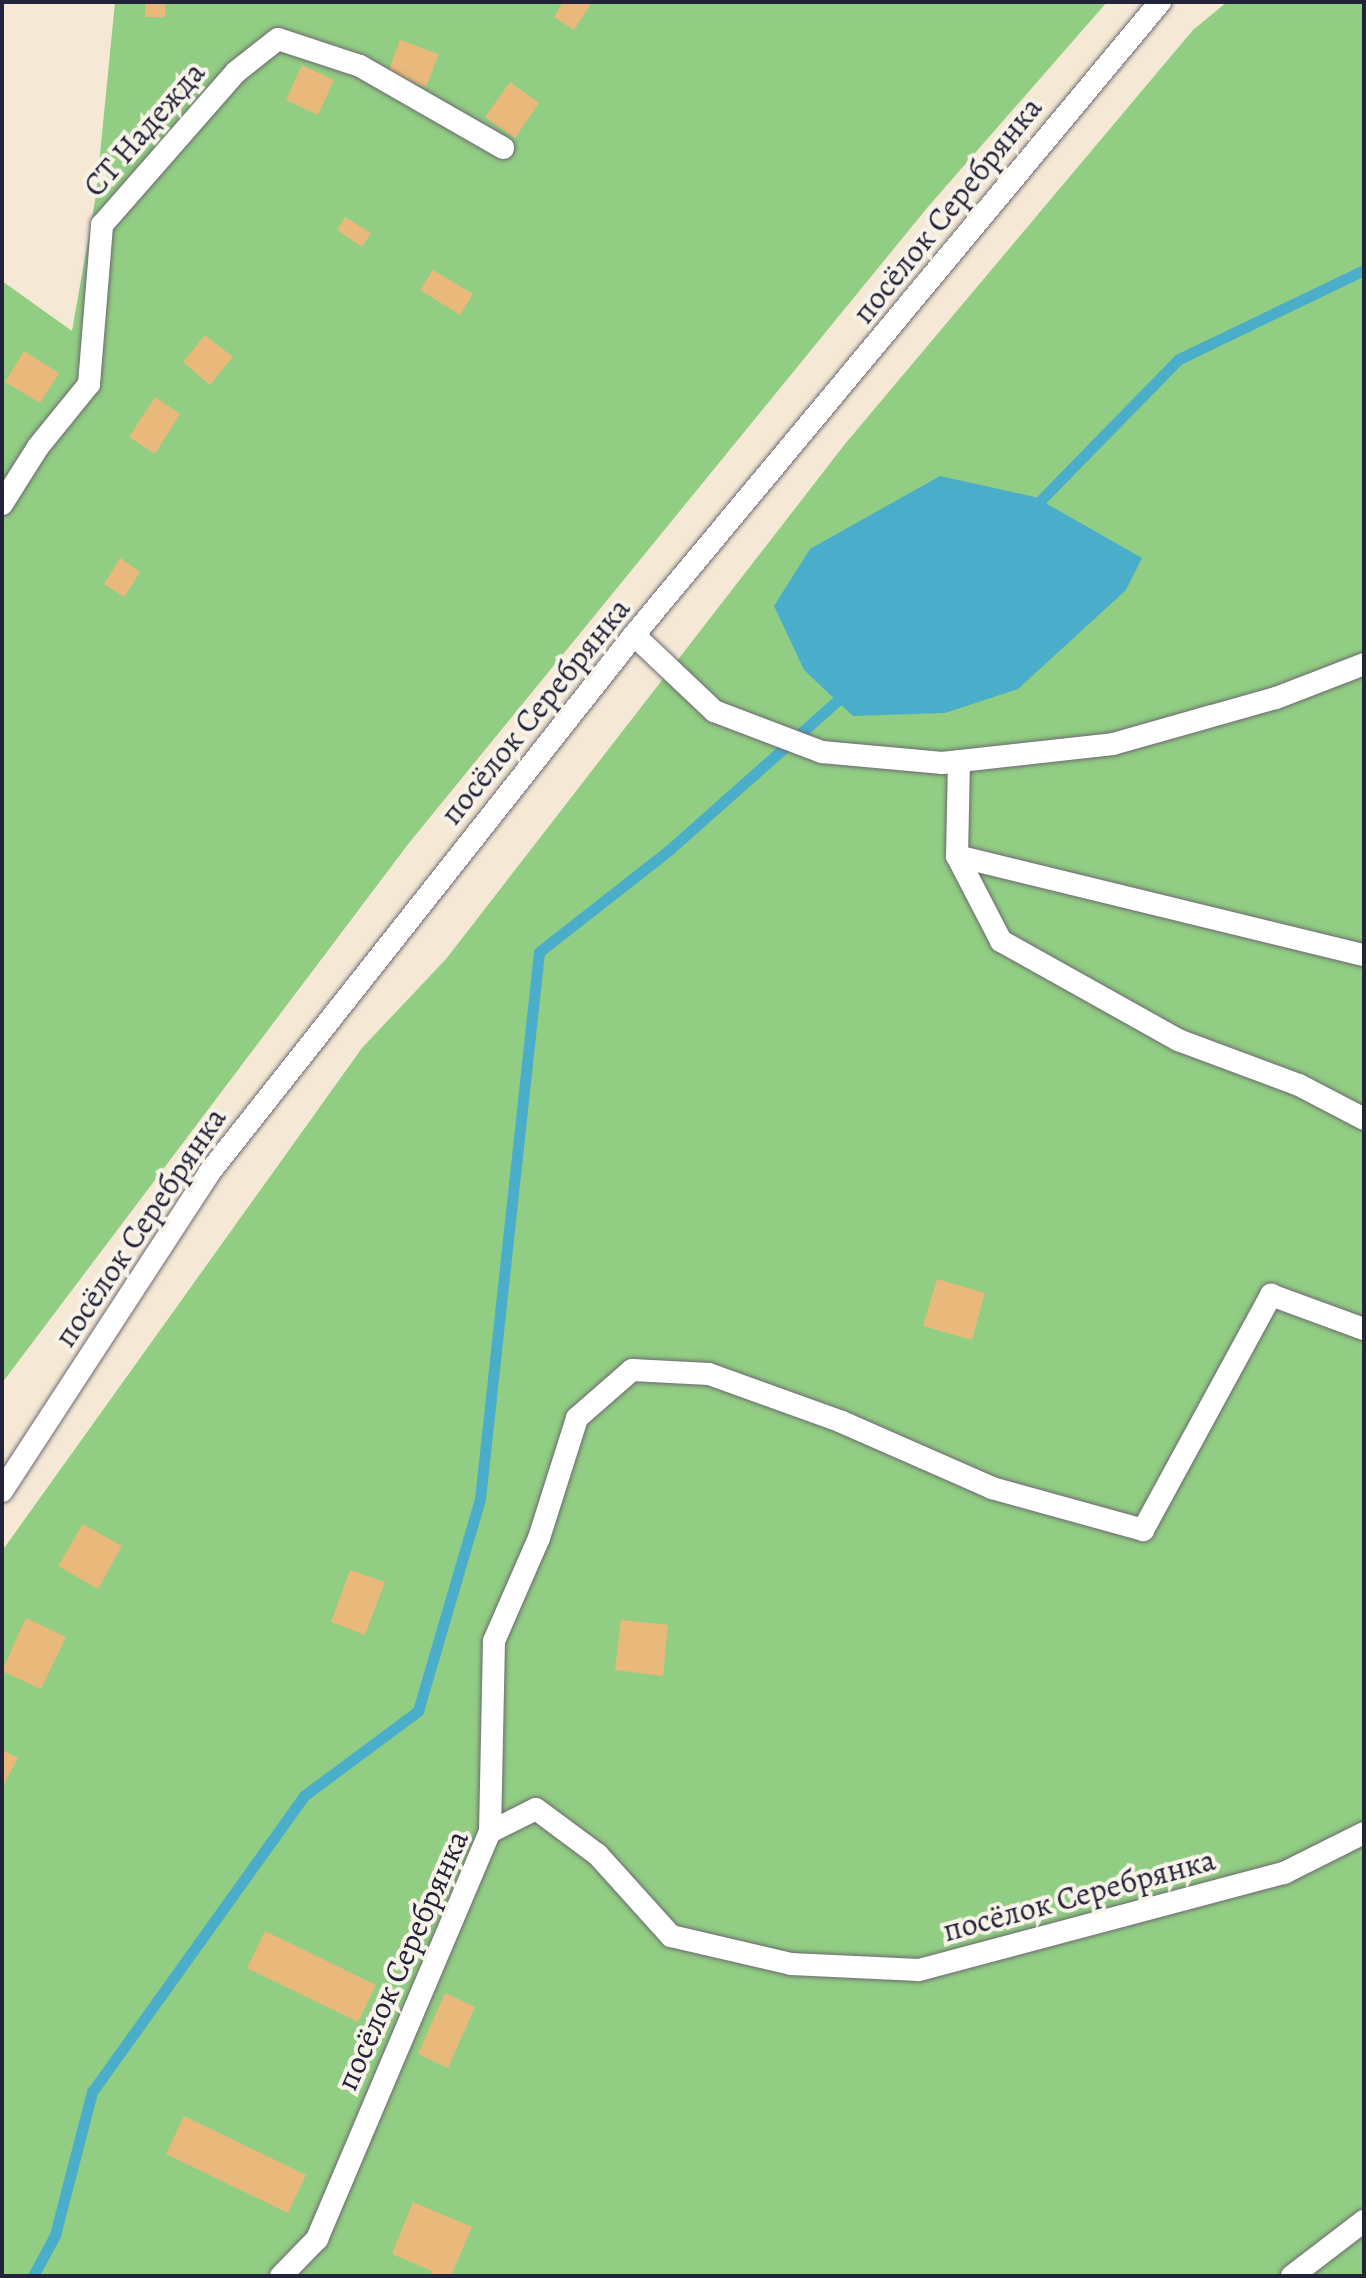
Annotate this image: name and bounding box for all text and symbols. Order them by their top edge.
street label: СТ Надежда [75,54,213,204]
street label: посёлок Серебрянка [844,89,1050,331]
street label: посёлок Серебрянка [432,590,638,832]
street label: посёлок Серебрянка [46,1100,234,1354]
street label: посёлок Серебрянка [327,1824,477,2096]
street label: посёлок Серебрянка [939,1840,1219,1950]

